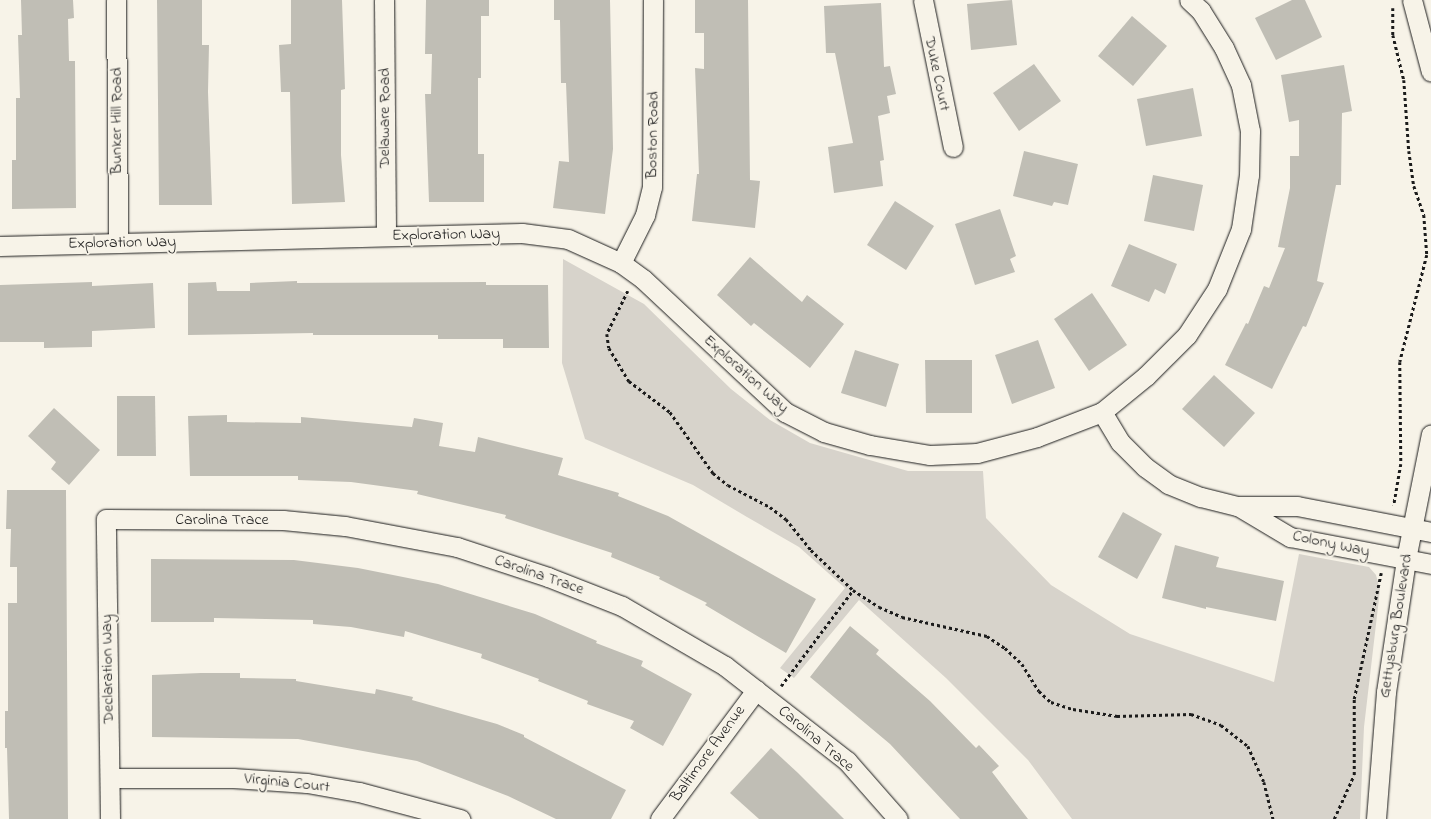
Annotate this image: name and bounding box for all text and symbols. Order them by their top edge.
street label: Duke Court [920,35,954,113]
street label: Bunker Hill Road [107,67,127,175]
street label: Delaware Road [375,68,395,168]
street label: Boston Road [643,91,663,179]
street label: Exploration Way [392,224,500,246]
street label: Exploration Way [68,232,176,254]
street label: Exploration Way [699,331,793,417]
street label: Carolina Trace [175,510,269,530]
street label: Colony Way [1291,526,1371,562]
street label: Carolina Trace [492,551,586,599]
street label: Gettysburg Boulevard [1375,553,1417,699]
street label: Declaration Way [97,614,119,724]
street label: Baltimore Avenue [666,702,750,806]
street label: Carolina Trace [774,702,858,776]
street label: Virginia Court [243,769,331,797]

